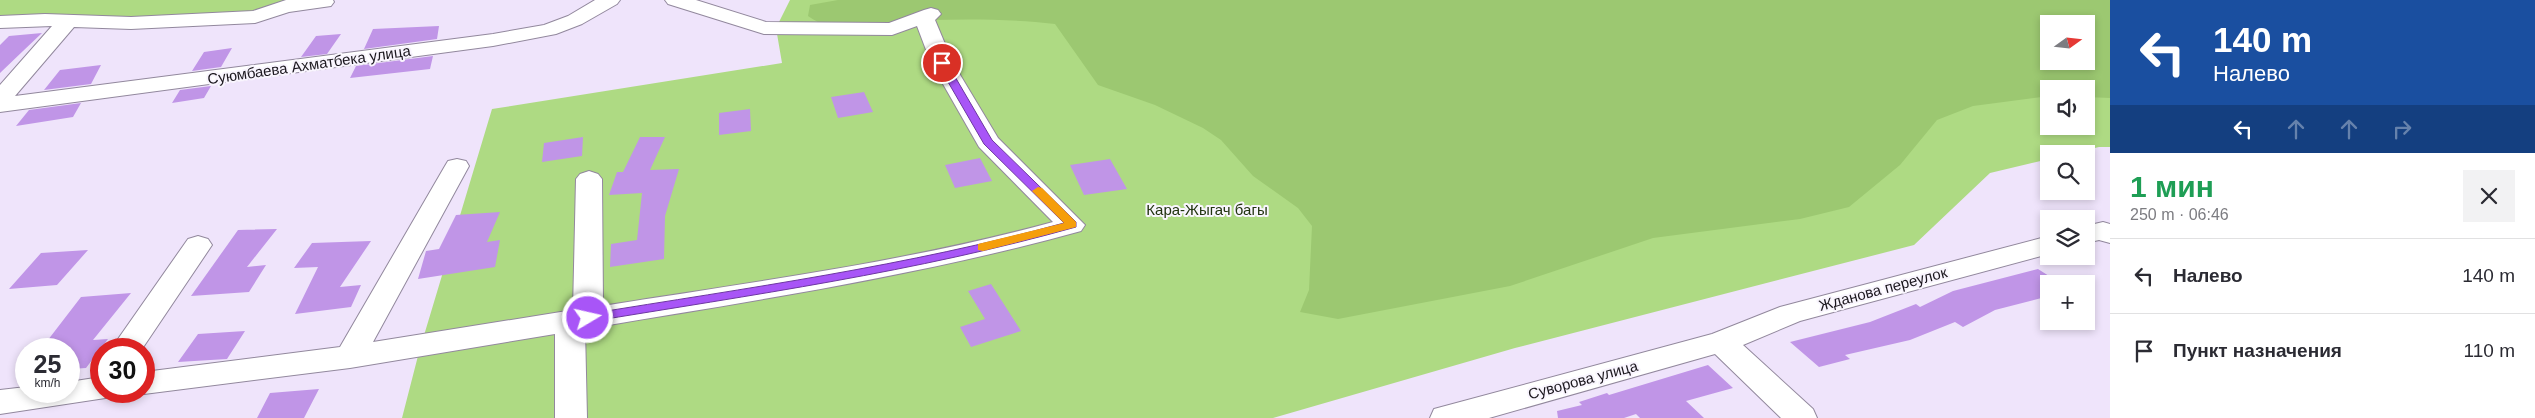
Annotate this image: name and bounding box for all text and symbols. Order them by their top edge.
north arrow [2040,15,2095,70]
map controls [2040,15,2095,330]
icon: left [2130,20,2195,85]
text: 140 m [2213,20,2312,59]
street label: Суюмбаева Ахматбека улица [206,42,412,87]
pin [921,42,963,84]
icon: arrive [928,49,956,77]
text: Налево [2213,61,2290,86]
button: sound [2040,80,2095,135]
icon: left [2229,115,2257,143]
icon: ahead [2282,115,2310,143]
icon: ahead [2335,115,2363,143]
icon: right [2388,115,2416,143]
button: search [2040,145,2095,200]
text: 1 мин [2130,170,2214,203]
button: close [2463,170,2515,222]
park label: Кара-Жыгач багы [1146,201,1268,218]
text: 250 m · 06:46 [2130,206,2229,223]
button: layers [2040,210,2095,265]
icon: left [2130,262,2158,290]
street label: Жданова переулок [1817,263,1949,314]
text: Налево [2173,265,2243,286]
text: 140 m [2462,265,2515,286]
button: + [2040,275,2095,330]
position arrow [561,291,613,343]
icon: arrive [2130,337,2158,365]
speed limit sign: 30 [90,338,155,403]
text: Пункт назначения [2173,340,2342,361]
text: 110 m [2464,340,2515,361]
text: 25 [34,350,61,378]
street label: Суворова улица [1526,357,1640,402]
text: km/h [34,376,61,390]

